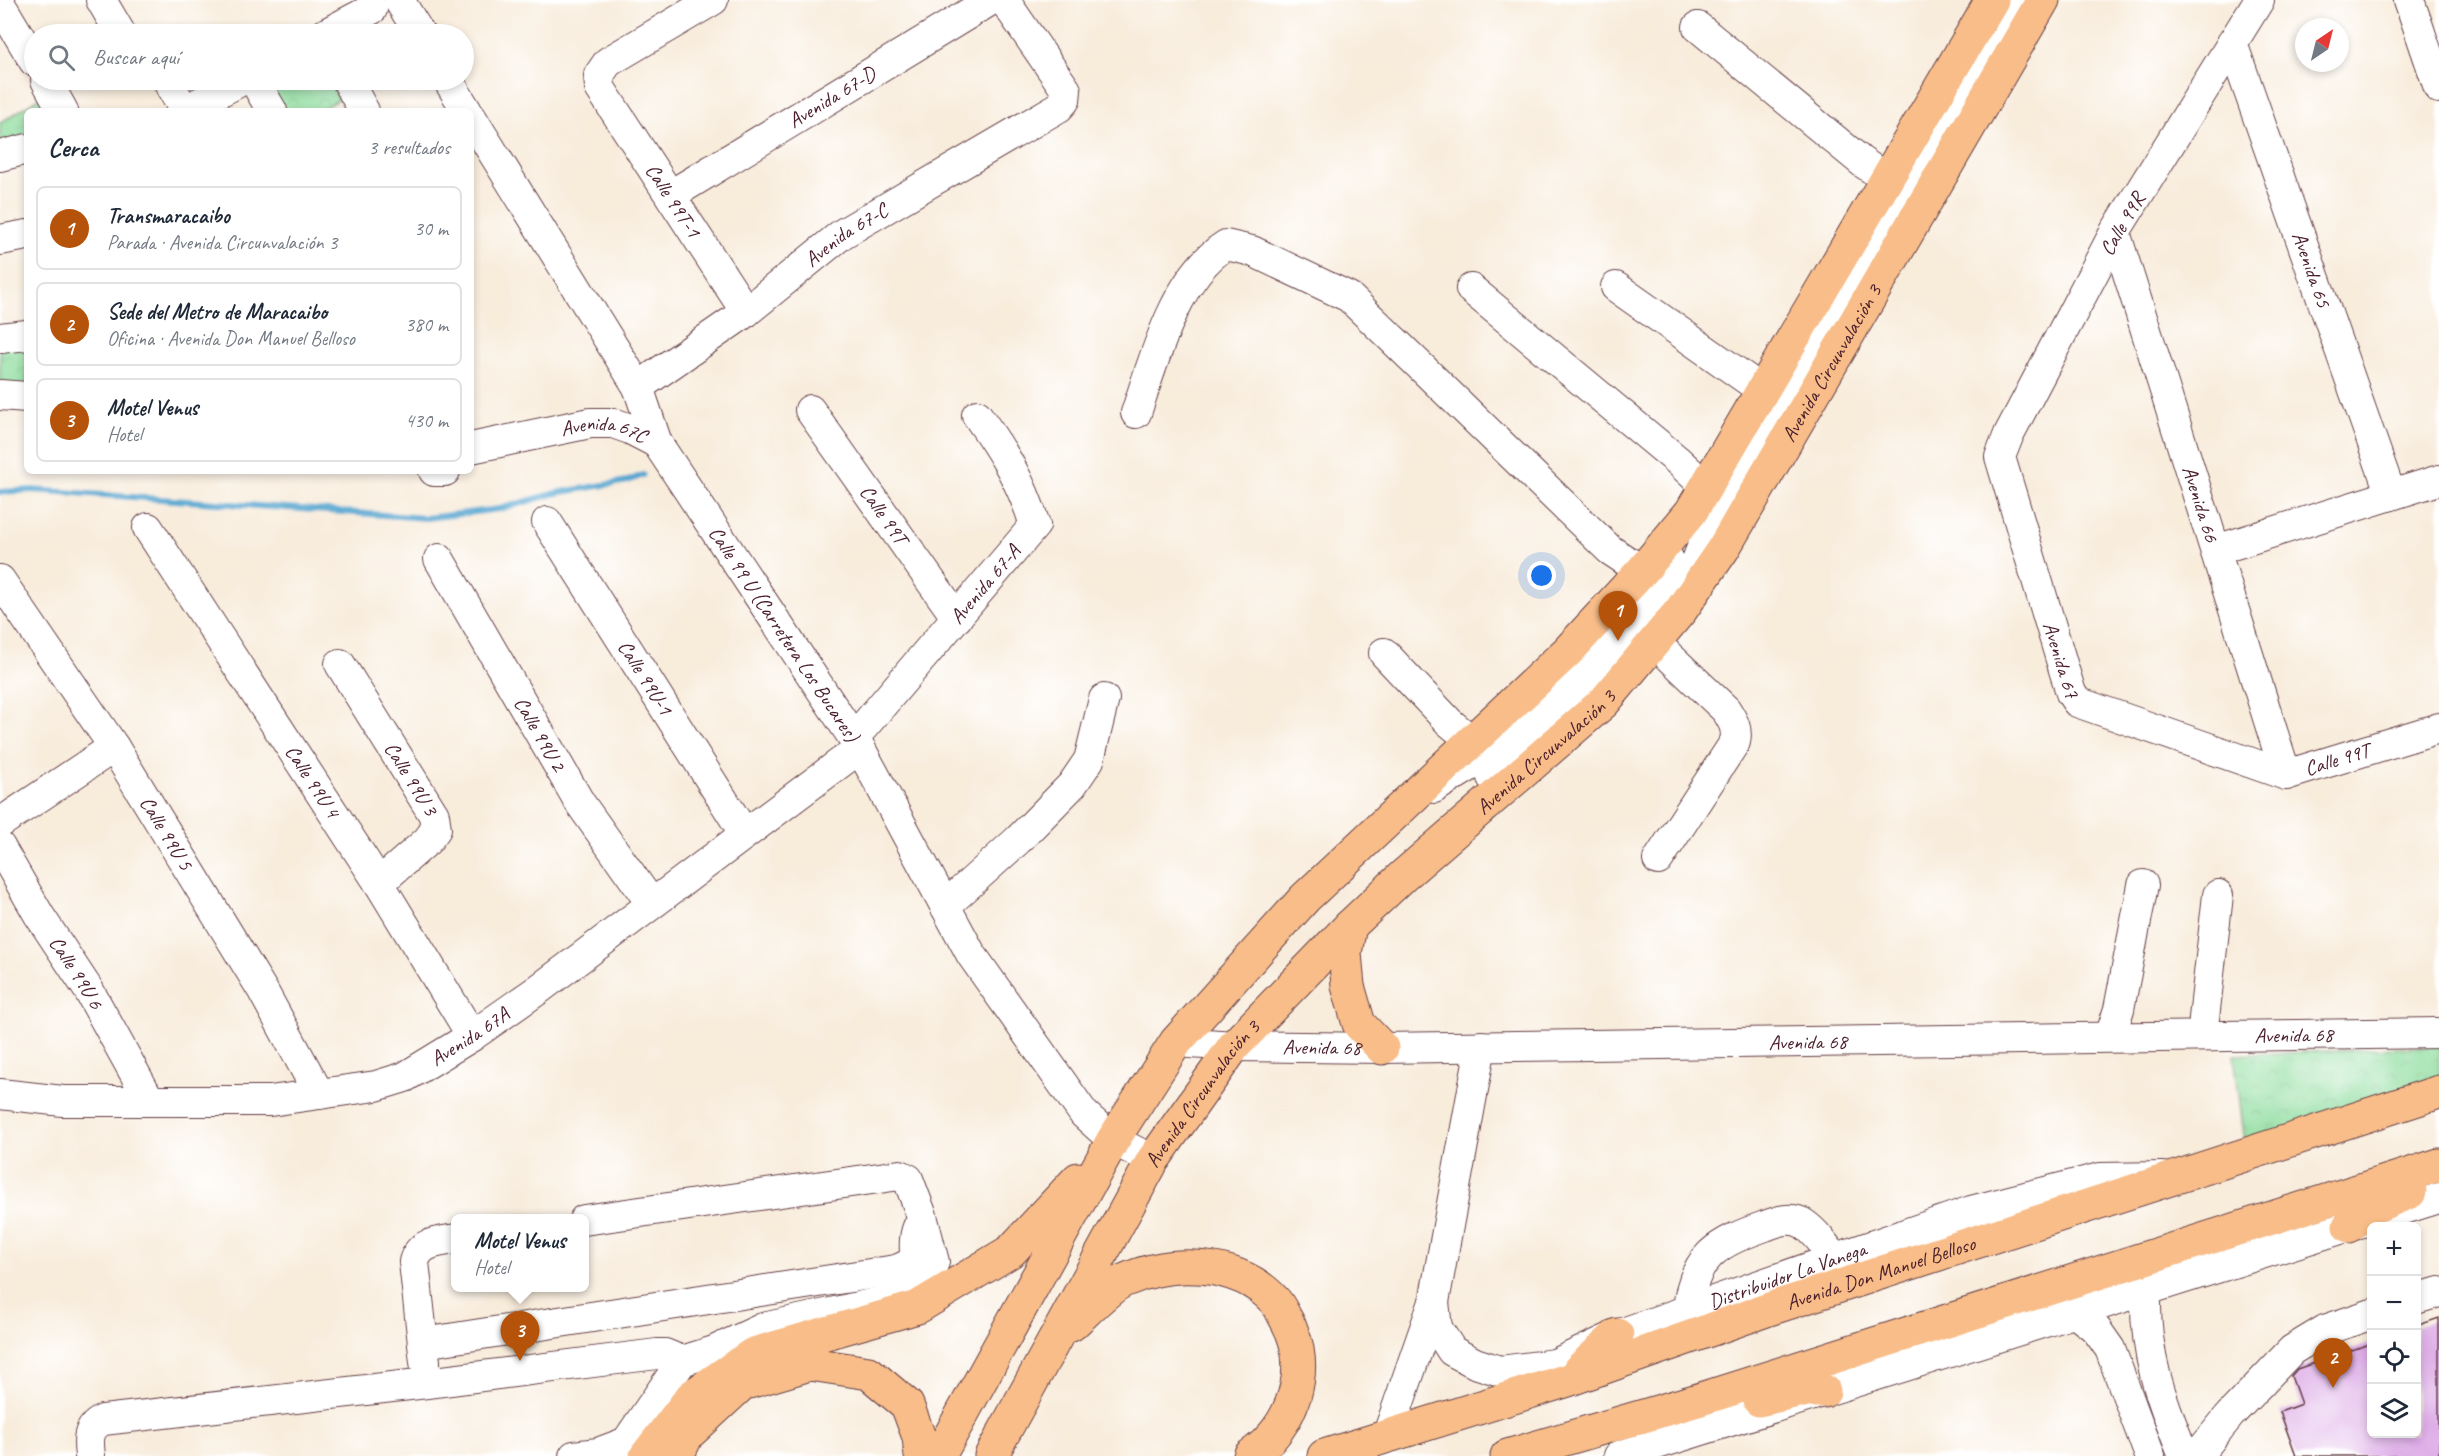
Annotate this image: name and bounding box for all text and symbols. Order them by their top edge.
north arrow [2295,18,2349,72]
search box [24,24,474,90]
icon: search [45,41,78,74]
text: Buscar aquí [93,43,179,71]
street label: Avenida 67-D [783,60,882,134]
text: Cerca [48,131,98,164]
text: 3 resultados [368,135,450,160]
street label: Calle 99T-1 [640,159,708,244]
street label: Calle 99R [2094,186,2152,260]
street label: Avenida 67-C [799,196,894,272]
text: Transmaracaibo [107,202,230,230]
text: 1 [65,216,74,241]
text: 30 m [414,216,448,241]
street label: Avenida 65 [2286,228,2337,312]
text: Parada · Avenida Circunvalación 3 [107,230,337,255]
street label: Avenida Circunvalación 3 [1775,279,1888,446]
text: Sede del Metro de Maracaibo [107,298,327,326]
text: 2 [65,312,74,337]
text: 380 m [405,312,448,337]
text: Oficina · Avenida Don Manuel Belloso [107,326,355,351]
text: Motel Venus [107,394,198,422]
text: 3 [65,408,74,433]
text: 430 m [405,408,448,433]
street label: Avenida 67C [558,409,653,450]
text: Hotel [107,422,142,447]
street label: Avenida 66 [2176,462,2225,546]
street label: Calle 99T [854,480,916,553]
street label: Calle 99 U (Carretera Los Bucares) [703,521,866,748]
street label: Avenida 67-A [944,538,1027,629]
your location [1527,561,1556,590]
pin: 1 [1598,592,1638,641]
street label: Avenida 67 [2037,619,2085,706]
street label: Calle 99U-1 [612,635,680,721]
street label: Avenida Circunvalación 3 [1470,684,1622,820]
street label: Calle 99U 2 [508,692,573,777]
street label: Calle 99T [2301,736,2377,782]
street label: Calle 99U 3 [379,737,445,821]
street label: Calle 99U 4 [280,740,347,825]
street label: Calle 99U 5 [134,791,200,876]
street label: Calle 99U 6 [43,931,110,1014]
street label: Avenida 67A [425,1000,515,1072]
street label: Avenida Circunvalación 3 [1139,1013,1266,1172]
street label: Avenida 68 [2254,1021,2336,1049]
street label: Avenida 68 [1768,1028,1850,1056]
street label: Avenida 68 [1282,1034,1364,1061]
popup [451,1214,589,1292]
map controls [2367,1222,2421,1438]
button: + [2367,1222,2421,1276]
text: Motel Venus [474,1227,566,1255]
street label: Avenida Don Manuel Belloso [1783,1230,1980,1316]
street label: Distribuidor La Vanega [1705,1235,1872,1315]
text: Hotel [474,1255,509,1280]
button: − [2367,1276,2421,1330]
pin: 3 [500,1312,540,1361]
button: locate [2367,1330,2421,1384]
pin: 2 [2314,1338,2352,1388]
button: layers [2367,1384,2421,1438]

